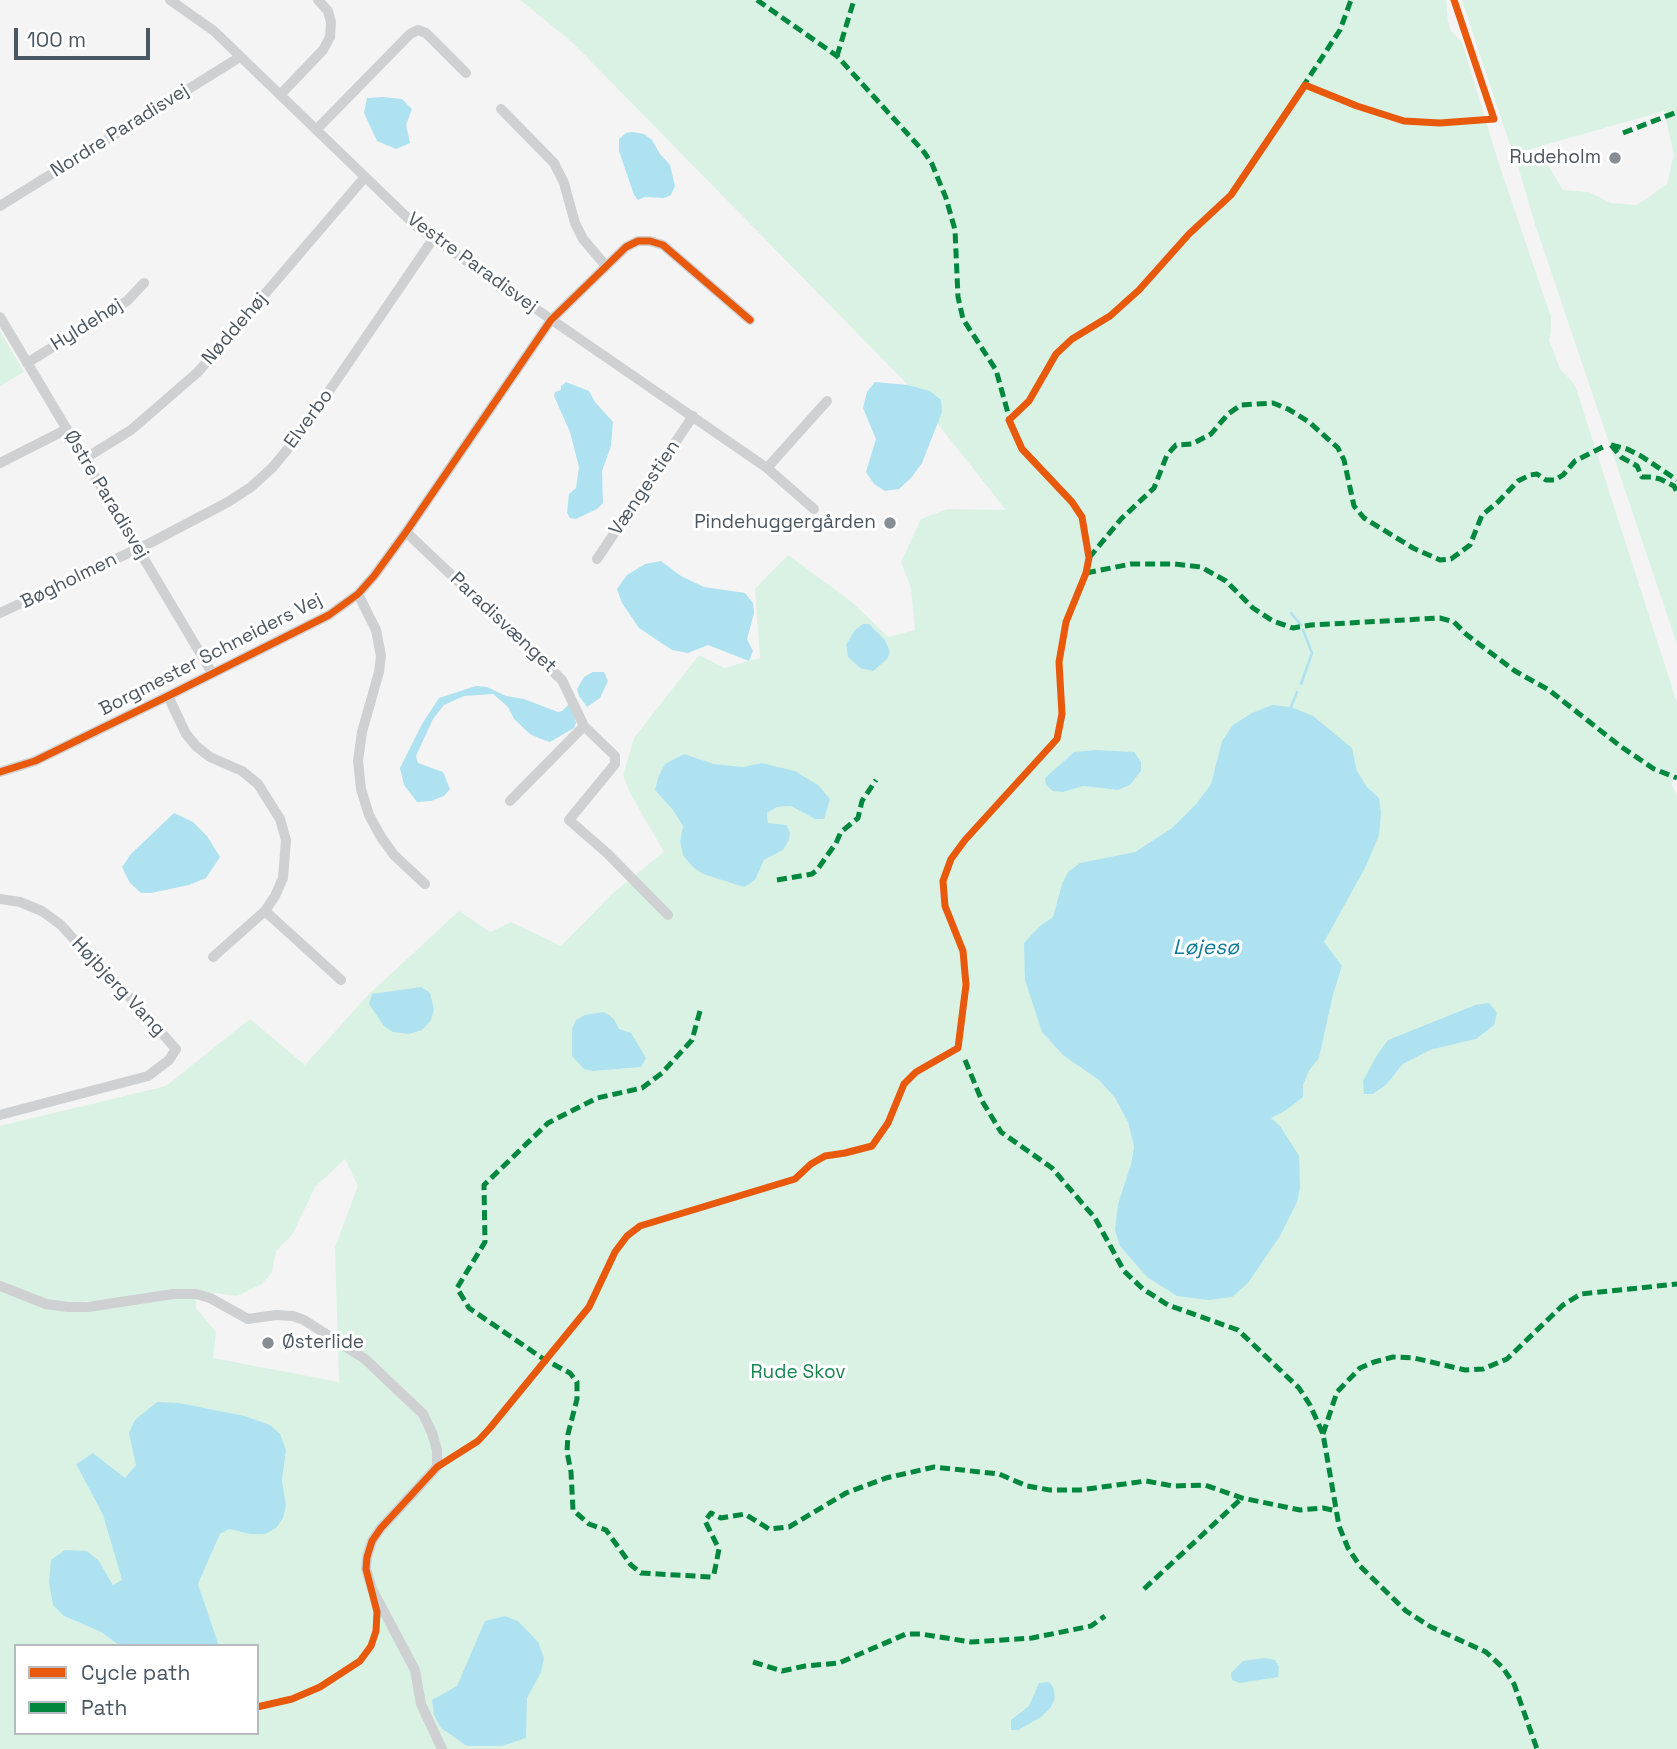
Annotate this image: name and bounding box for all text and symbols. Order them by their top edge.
scale bar [18,14,154,58]
text: 100 m [27,26,86,53]
street label: Nordre Paradisvej [47,79,193,183]
place label: Rudeholm [1510,147,1601,169]
marker: Rudeholm [1607,150,1623,166]
street label: Vestre Paradisvej [402,208,542,318]
street label: Nøddehøj [197,288,273,370]
street label: Hyldehøj [47,294,127,356]
street label: Elverbo [280,385,338,453]
street label: Østre Paradisvej [59,426,153,564]
street label: Vængestien [605,436,685,540]
place label: Pindehuggergården [694,512,876,534]
marker: Pindehuggergården [882,515,898,531]
street label: Bøgholmen [17,548,121,614]
street label: Paradisvænget [445,568,561,678]
street label: Borgmester Schneiders Vej [96,589,326,721]
street label: Højbjerg Vang [66,933,170,1041]
water label: Løjesø [1173,935,1239,961]
place label: Østerlide [282,1332,364,1354]
marker: Østerlide [260,1335,276,1351]
park label: Rude Skov [751,1362,845,1384]
legend [14,1644,259,1735]
text: Cycle path [81,1659,190,1686]
text: Path [81,1694,127,1721]

